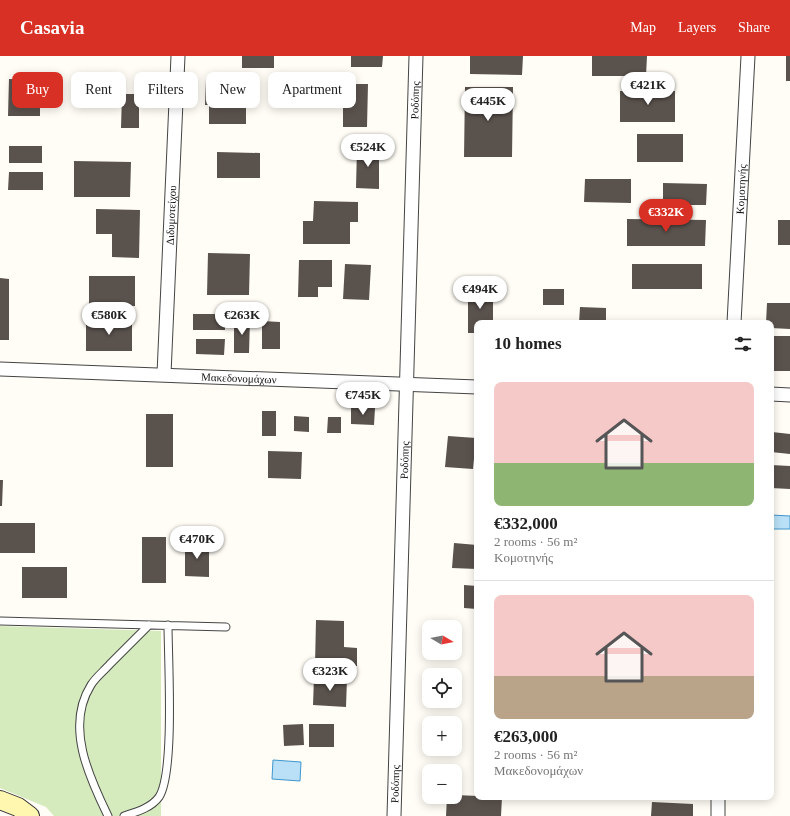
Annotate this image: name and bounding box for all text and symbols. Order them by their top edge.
text: Casavia [20,17,84,38]
text: Map [630,20,656,35]
text: Layers [678,20,716,35]
text: Share [738,20,770,35]
chip: Buy [12,72,63,108]
chip: Rent [71,72,126,108]
chip: Filters [134,72,198,108]
chip: New [206,72,260,108]
chip: Apartment [268,72,356,108]
pin: €421K [620,72,676,106]
text: €421K [630,77,666,92]
street label: Ροδόπης [408,80,421,119]
pin: €445K [460,88,516,122]
text: €445K [470,93,506,108]
pin: €524K [340,134,396,168]
text: €524K [350,139,386,154]
street label: Κομοτηνής [734,163,748,215]
street label: Διδυμοτείχου [164,185,178,245]
pin: €332K [638,199,694,233]
text: €332K [648,204,684,219]
pin: €494K [452,276,508,310]
text: €494K [462,281,498,296]
pin: €580K [81,302,137,336]
pin: €263K [214,302,270,336]
text: €580K [91,307,127,322]
text: €263K [224,307,260,322]
icon: filters [732,333,754,355]
text: 10 homes [494,334,562,353]
street label: Μακεδονομάχων [201,371,277,385]
pin: €745K [335,382,391,416]
text: €745K [345,387,381,402]
icon: home [588,408,660,480]
street label: Ροδόπης [398,440,411,479]
text: €332,000 [494,514,558,533]
pin: €470K [169,526,225,560]
text: €470K [179,531,215,546]
text: 2 rooms · 56 m² [494,534,577,549]
text: Κομοτηνής [494,550,553,565]
north arrow [422,620,462,660]
map controls [422,620,462,804]
icon: home [588,621,660,693]
pin: €323K [302,658,358,692]
text: €323K [312,663,348,678]
button: locate [422,668,462,708]
button: + [422,716,462,756]
text: €263,000 [494,727,558,746]
text: 2 rooms · 56 m² [494,747,577,762]
text: Μακεδονομάχων [494,763,583,778]
street label: Ροδόπης [388,764,401,803]
button: − [422,764,462,804]

